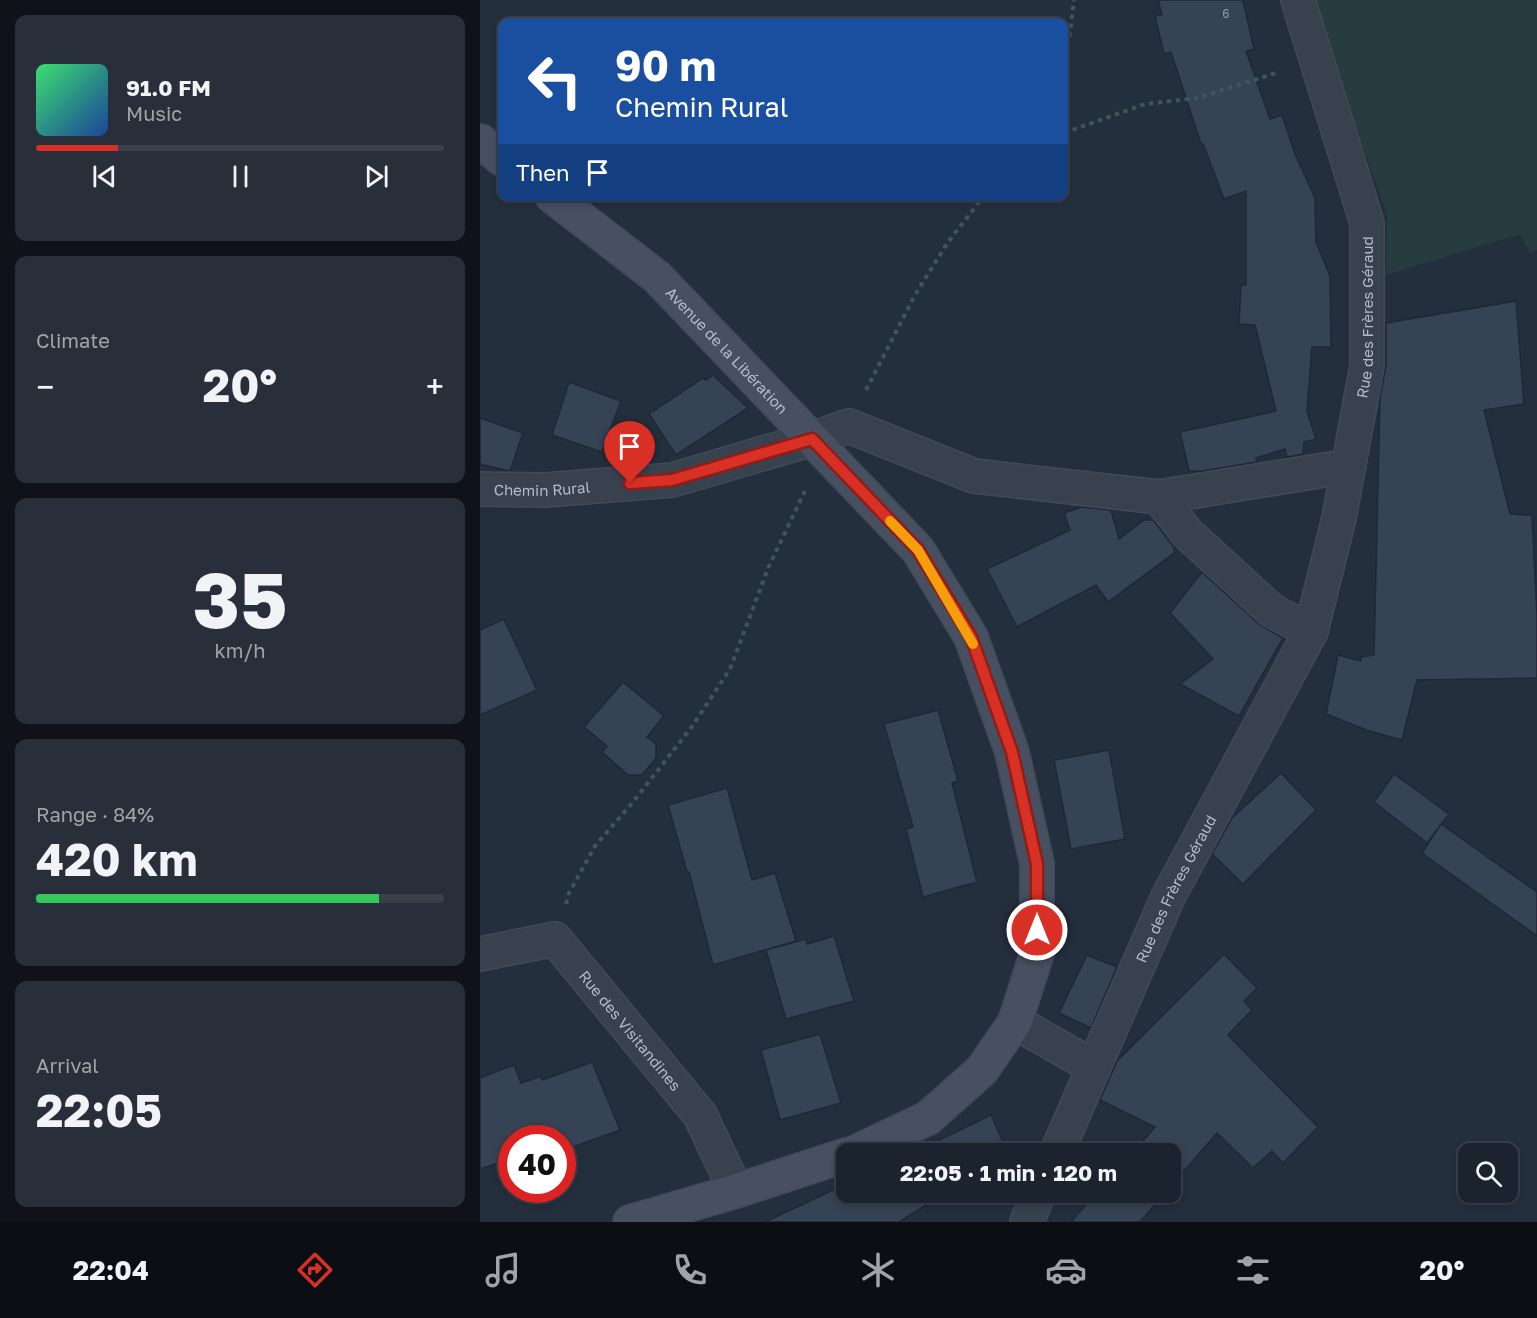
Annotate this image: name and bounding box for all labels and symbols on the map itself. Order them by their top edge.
house number: 6 [1222,6,1230,21]
street label: Rue des Frères Géraud [1352,236,1376,400]
street label: Avenue de la Libération [662,283,792,417]
pin [604,421,655,483]
street label: Chemin Rural [494,478,591,499]
street label: Rue des Frères Géraud [1132,812,1219,965]
position arrow [1005,898,1069,962]
street label: Rue des Visitandines [576,967,685,1094]
speed limit sign: 40 [498,1125,576,1203]

